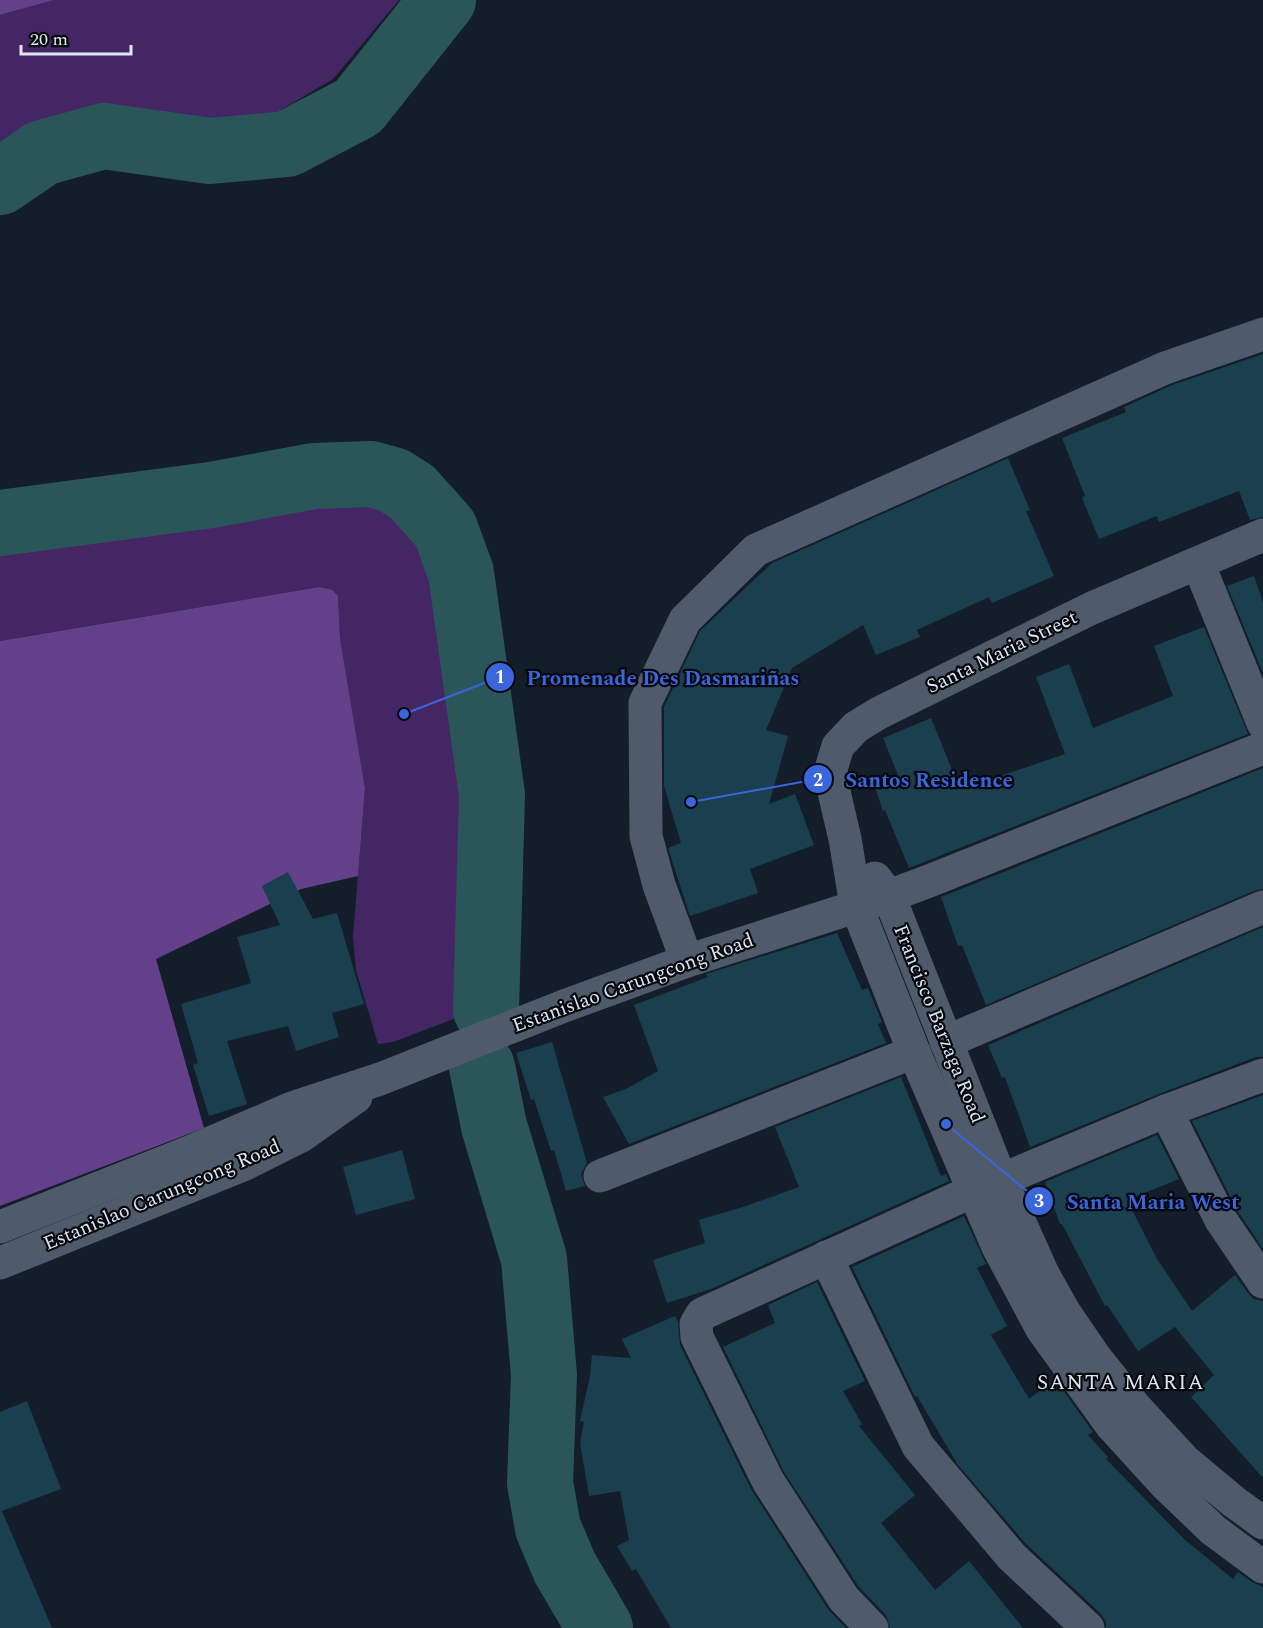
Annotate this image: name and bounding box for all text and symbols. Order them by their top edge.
scale bar [21,18,130,56]
text: 20 m [30,26,68,53]
street label: Santa Maria Street [921,602,1083,702]
callout: Promenade Des Dasmariñas [485,658,812,697]
text: Promenade Des Dasmariñas [527,663,799,695]
text: 1 [495,664,505,691]
callout: Santos Residence [803,760,1025,799]
text: Santos Residence [845,765,1013,797]
text: 2 [813,767,823,794]
street label: Francisco Barzaga Road [885,920,993,1128]
street label: Estanislao Carungcong Road [508,925,758,1041]
street label: Estanislao Carungcong Road [39,1131,285,1259]
callout: Santa Maria West [1024,1182,1251,1221]
text: Santa Maria West [1067,1187,1239,1219]
text: 3 [1034,1188,1044,1215]
district label: SANTA MARIA [1037,1367,1205,1399]

